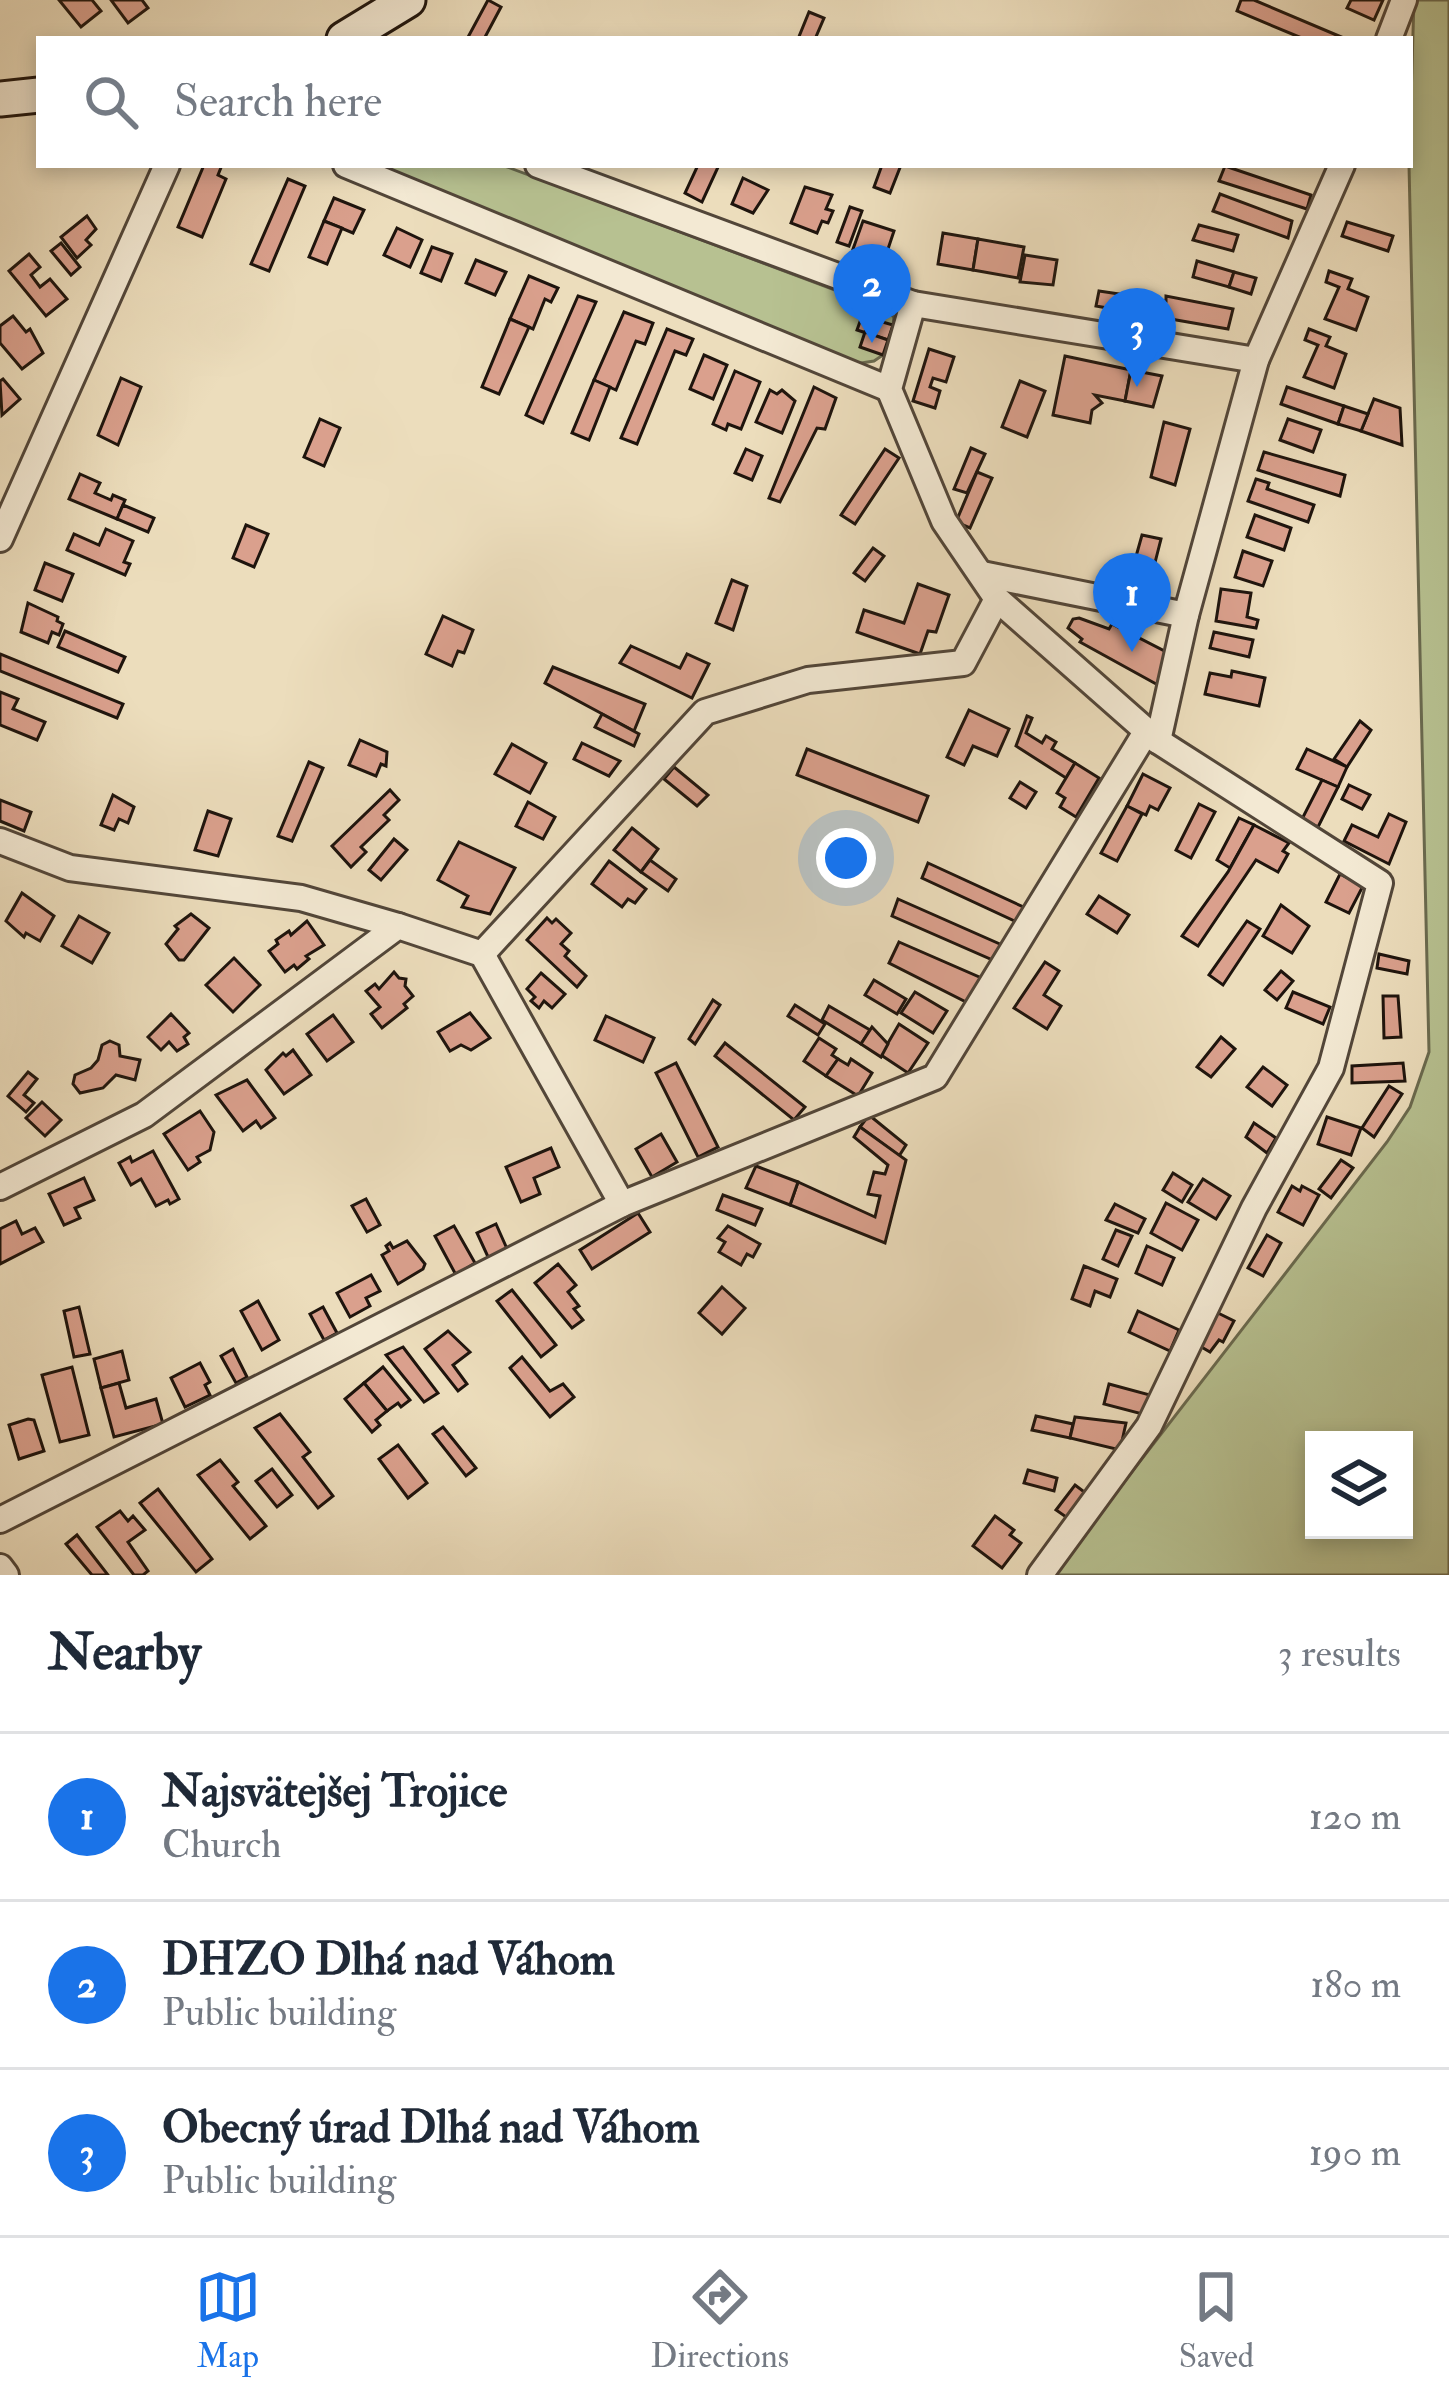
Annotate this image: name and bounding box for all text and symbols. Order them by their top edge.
search box [36,36,1413,168]
icon: search [78,69,144,135]
text: Search here [174,74,382,130]
pin: 2 [833,244,911,343]
pin: 3 [1098,288,1176,387]
pin: 1 [1093,553,1171,652]
your location [816,828,876,888]
map controls [1305,1431,1413,1539]
button: layers [1305,1431,1413,1539]
text: Nearby [48,1621,201,1685]
text: 3 results [1278,1629,1401,1678]
text: Najsvätejšej Trojice [162,1764,507,1820]
text: 1 [80,1792,94,1841]
text: 120 m [1309,1792,1401,1841]
text: Church [162,1820,281,1869]
text: DHZO Dlhá nad Váhom [162,1932,615,1988]
text: 2 [77,1960,97,2009]
text: 180 m [1310,1960,1401,2009]
text: Public building [162,1988,396,2037]
text: Obecný úrad Dlhá nad Váhom [162,2100,699,2156]
text: 3 [80,2128,94,2177]
text: 190 m [1309,2128,1401,2177]
text: Public building [162,2156,396,2205]
tab: Map [195,2264,261,2377]
tab: Directions [651,2264,789,2377]
tab: Saved [1179,2264,1254,2377]

